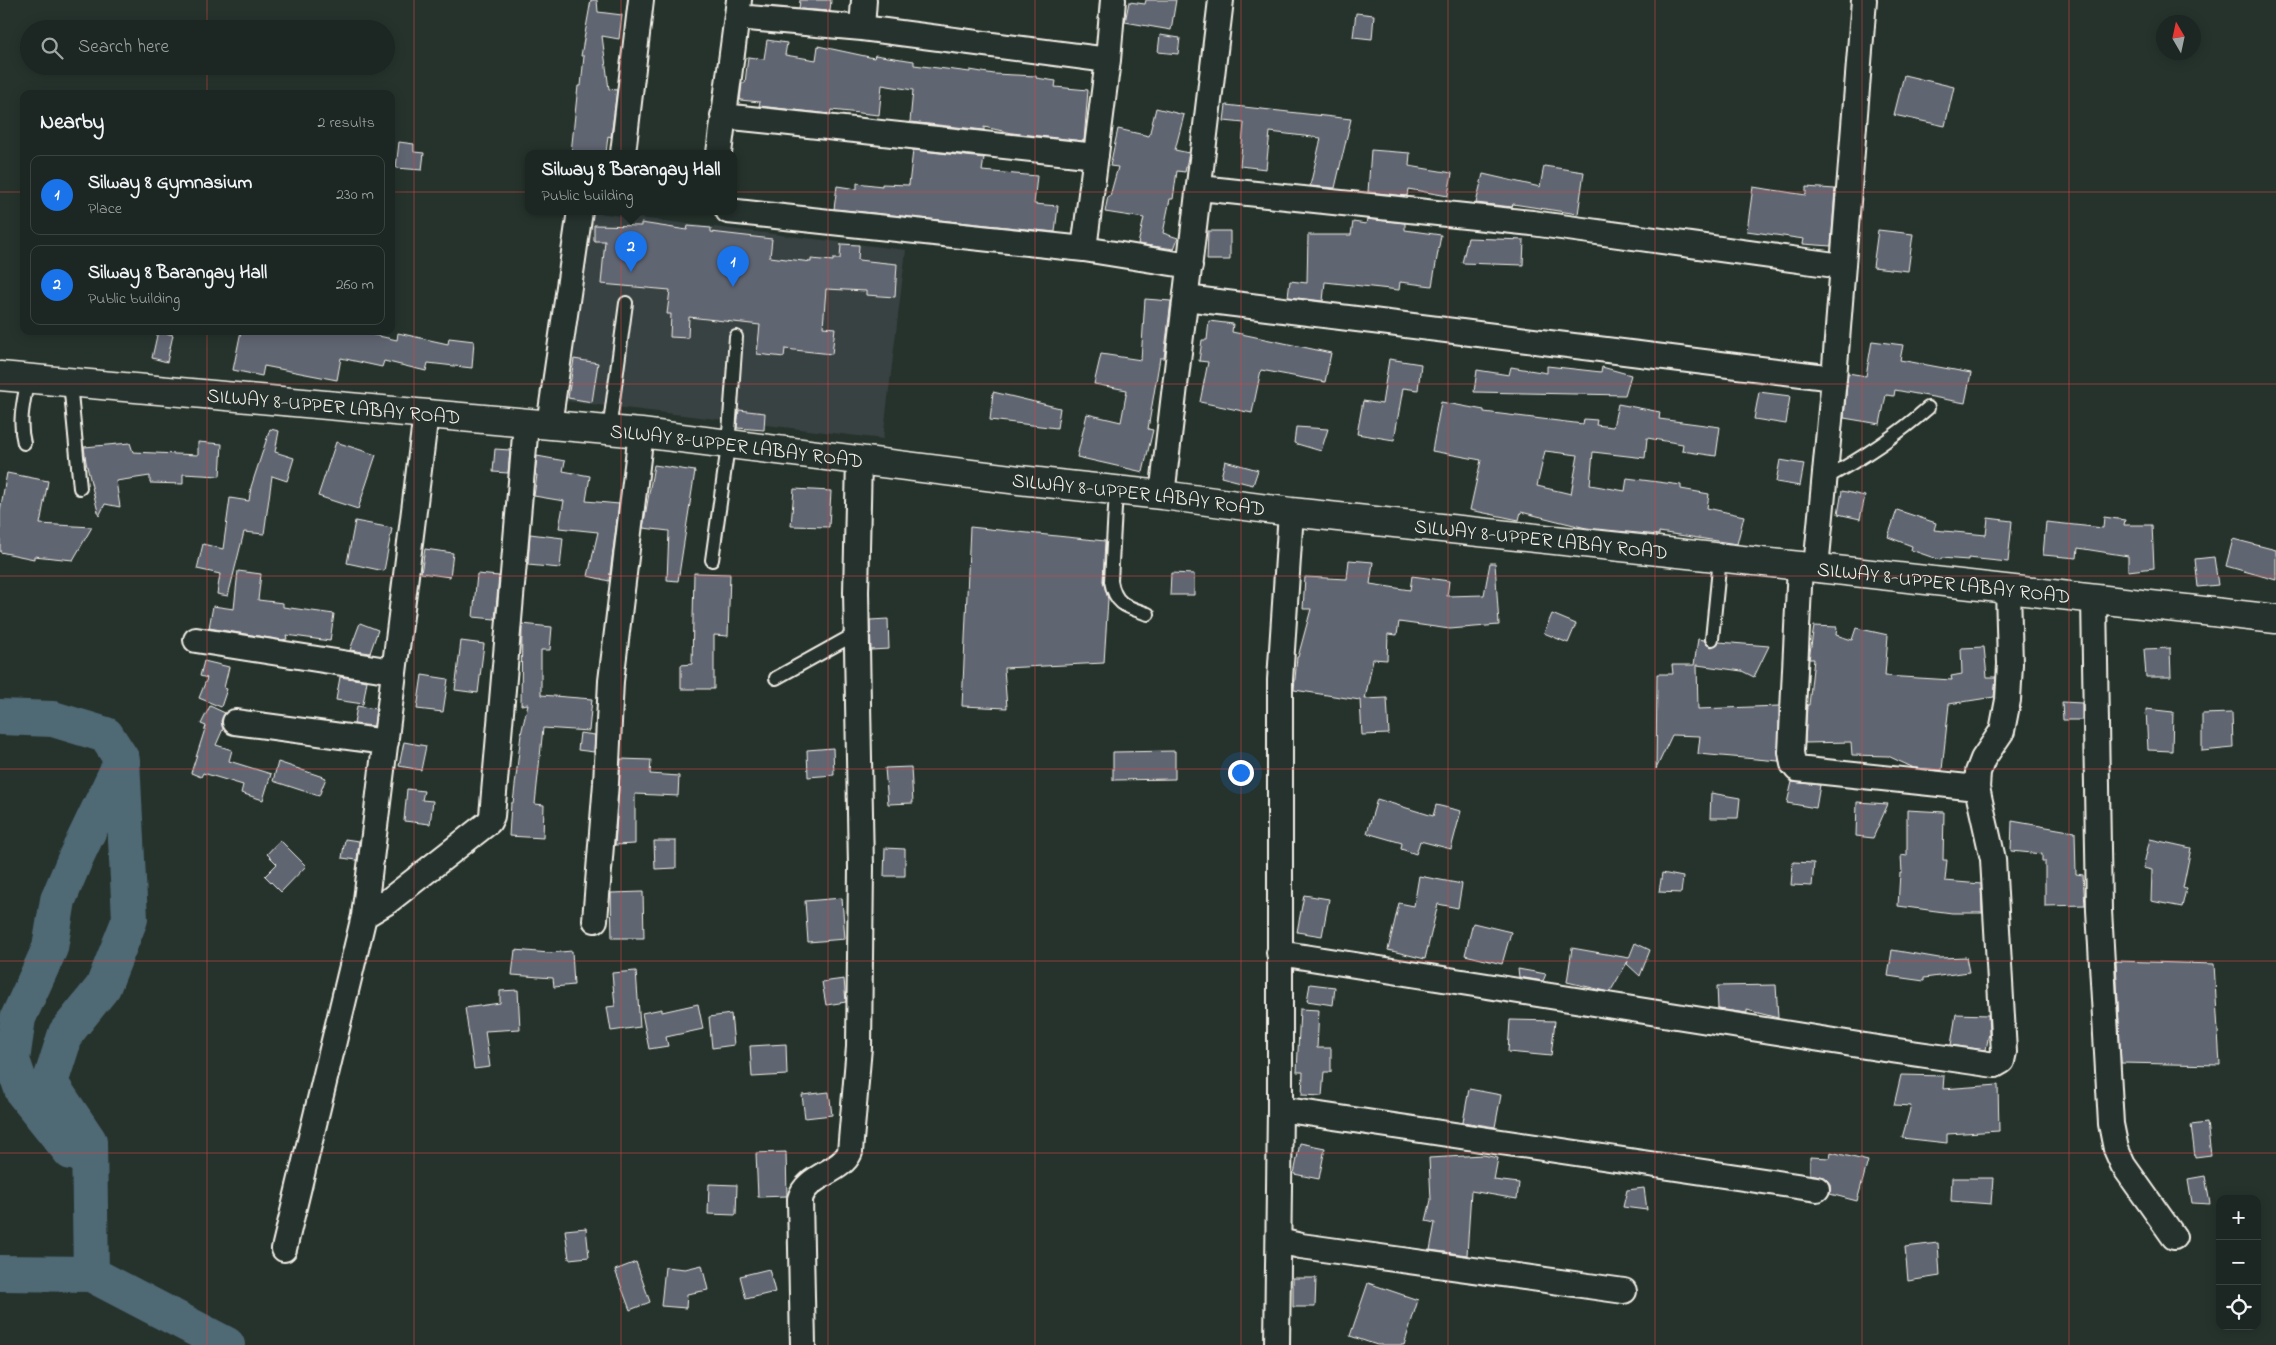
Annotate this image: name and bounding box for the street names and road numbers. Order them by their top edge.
street label: SILWAY 8-UPPER LABAY ROAD [205,382,462,434]
street label: SILWAY 8-UPPER LABAY ROAD [609,418,865,477]
street label: SILWAY 8-UPPER LABAY ROAD [1010,467,1267,525]
street label: SILWAY 8-UPPER LABAY ROAD [1413,513,1669,569]
street label: SILWAY 8-UPPER LABAY ROAD [1815,556,2072,613]

